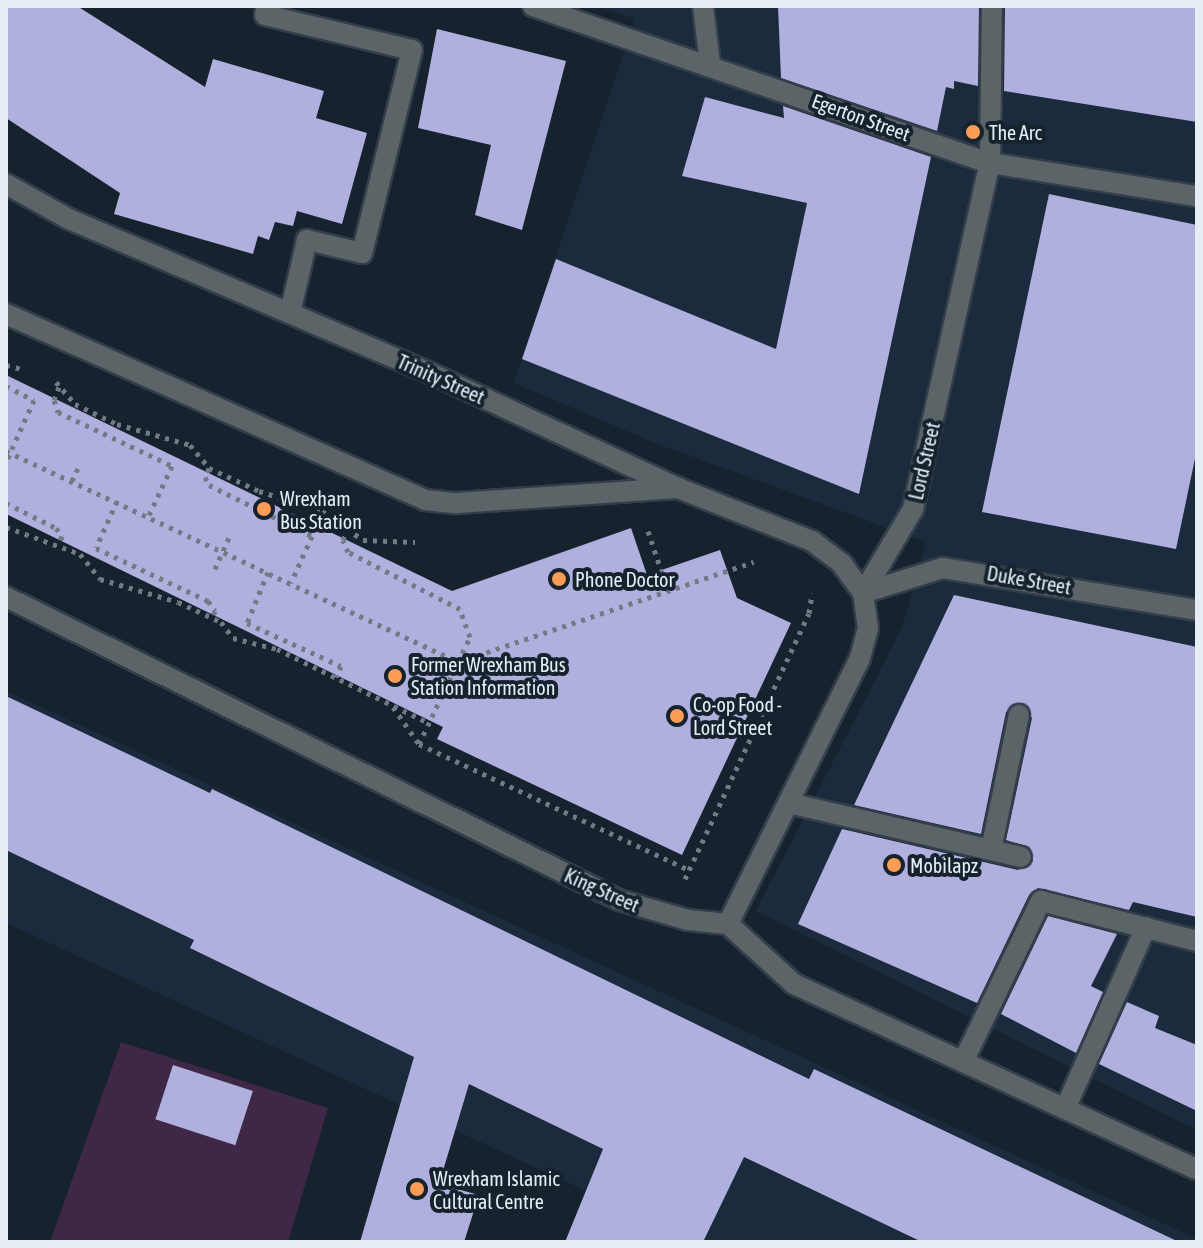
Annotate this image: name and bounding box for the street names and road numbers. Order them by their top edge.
street label: Egerton Street [809,88,913,146]
street label: Trinity Street [394,349,488,409]
street label: Lord Street [903,420,945,502]
street label: Duke Street [985,561,1073,599]
street label: King Street [561,863,643,917]

